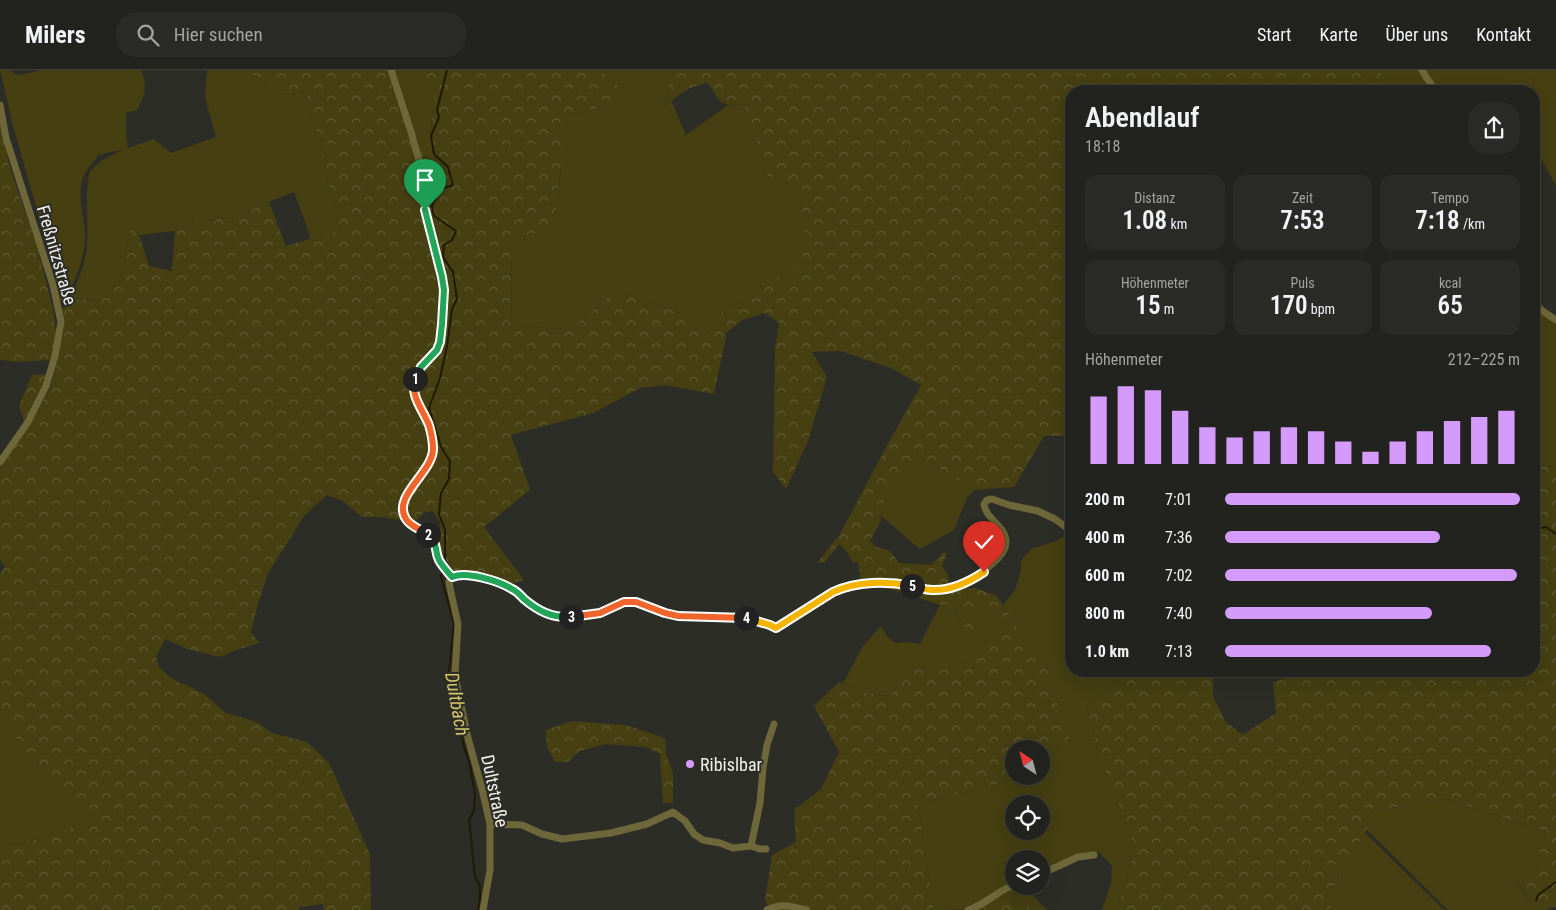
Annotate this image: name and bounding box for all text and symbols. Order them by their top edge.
search box [116,12,466,57]
text: Milers [25,21,86,49]
icon: search [134,21,162,49]
text: Hier suchen [174,23,263,46]
text: Start [1257,24,1291,45]
text: Karte [1319,24,1358,45]
text: Über uns [1386,24,1448,45]
text: Kontakt [1476,24,1531,45]
text: Abendlauf [1085,101,1199,134]
button: share [1468,102,1520,154]
text: 18:18 [1085,137,1120,156]
pin [404,159,446,210]
icon: arrive [411,166,439,194]
text: Distanz [1134,190,1176,206]
text: Zeit [1292,190,1313,206]
text: Tempo [1431,190,1469,206]
street label: Freßnitzstraße [33,203,81,307]
text: 1.08 [1122,206,1167,235]
text: 7:53 [1280,206,1325,235]
text: 7:18 [1415,206,1460,235]
text: km [1167,216,1187,232]
text: /km [1460,216,1485,232]
text: Höhenmeter [1121,275,1189,291]
text: Puls [1290,275,1315,291]
text: kcal [1439,275,1461,291]
text: 15 [1135,291,1161,320]
text: 170 [1270,291,1308,320]
text: 65 [1438,291,1463,320]
text: m [1161,301,1174,317]
text: bpm [1308,301,1335,317]
text: Höhenmeter [1085,350,1163,369]
text: 212–225 m [1448,350,1520,369]
pin: 1 [402,366,428,392]
text: 1 [412,371,419,387]
text: 200 m [1085,490,1125,509]
text: 7:01 [1165,490,1192,509]
pin [963,521,1005,572]
pin: 2 [416,522,440,548]
text: 2 [425,527,432,543]
icon: check [970,528,998,556]
text: 400 m [1085,528,1125,547]
text: 7:36 [1165,528,1192,547]
text: 600 m [1085,566,1125,585]
text: 7:02 [1165,566,1192,585]
pin: 5 [900,574,924,598]
text: 5 [909,578,916,594]
pin: 3 [558,604,584,630]
text: 800 m [1085,604,1125,623]
text: 7:40 [1165,604,1192,623]
pin: 4 [734,606,758,630]
text: 3 [568,609,575,625]
text: 4 [743,610,750,626]
text: 1.0 km [1085,642,1129,661]
text: 7:13 [1165,642,1192,661]
water label: Dultbach [440,670,474,738]
north arrow [1005,740,1050,785]
map controls [1005,740,1050,895]
street label: Dultstraße [477,753,513,829]
place label: Ribislbar [700,754,763,775]
marker: Ribislbar [684,758,696,770]
button: locate [1005,795,1050,840]
button: layers [1005,850,1050,895]

